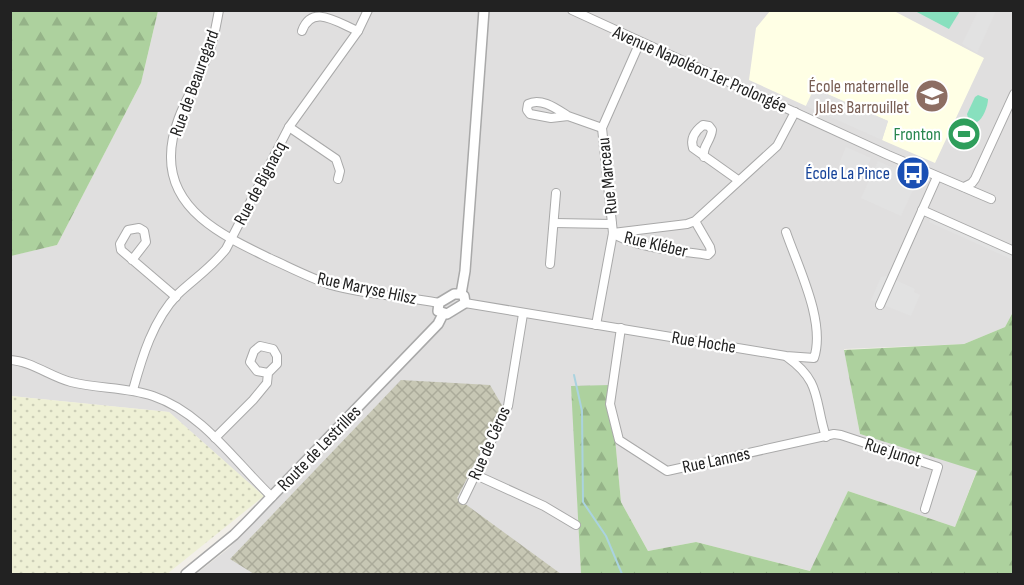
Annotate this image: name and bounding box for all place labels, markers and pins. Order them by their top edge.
place label: École maternelle Jules Barrouillet [809,76,910,118]
school or university icon: École maternelle Jules Barrouillet [914,78,950,114]
sports icon: Fronton [946,116,982,152]
place label: Fronton [893,124,941,145]
bus stop icon: École La Pince [895,155,931,191]
place label: École La Pince [805,163,890,184]

